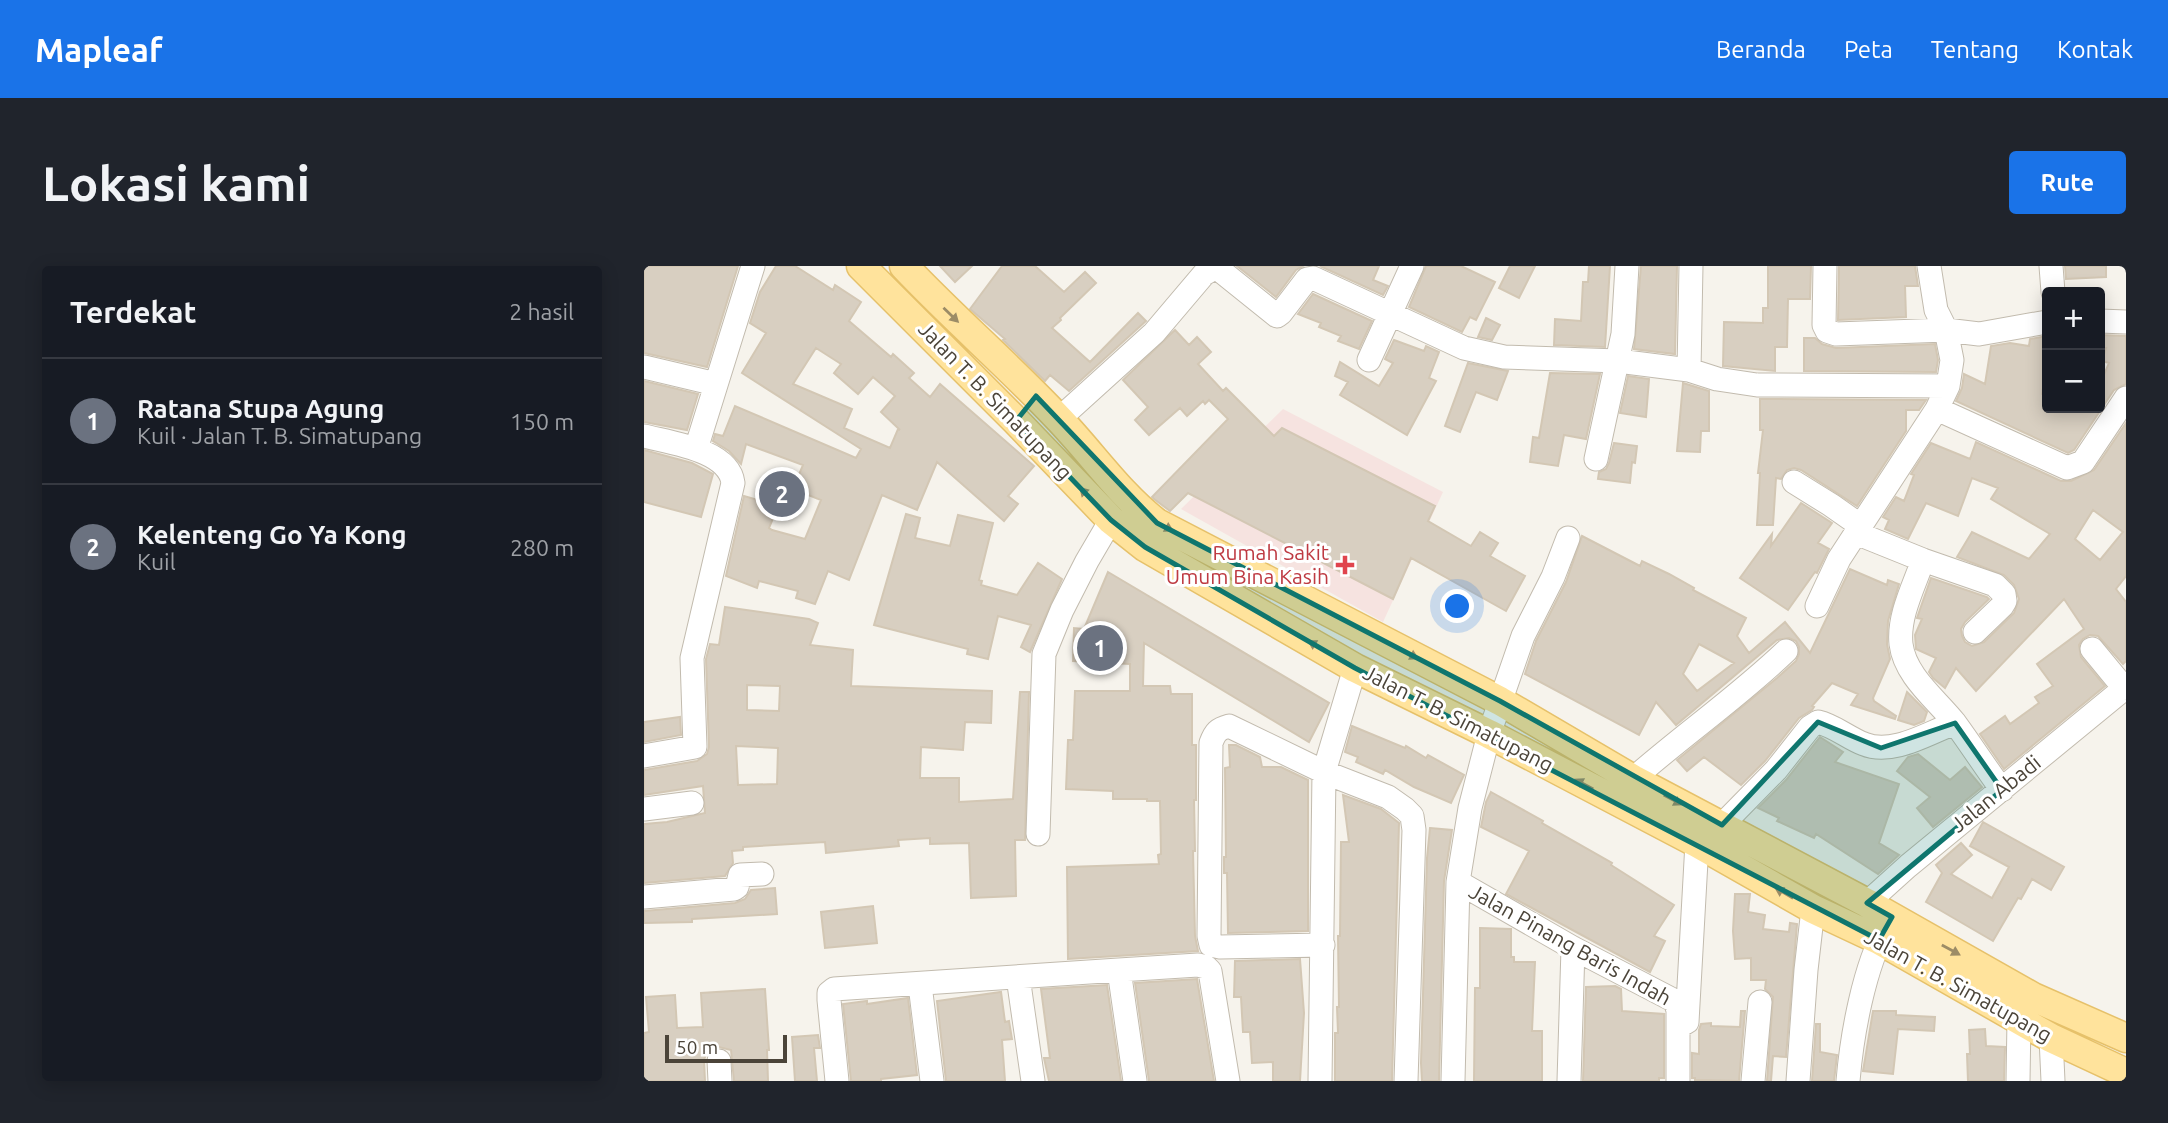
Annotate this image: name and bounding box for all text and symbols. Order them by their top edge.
text: Mapleaf [35,31,163,68]
text: Beranda [1716,36,1806,63]
text: Peta [1844,36,1893,63]
text: Tentang [1931,36,2019,63]
text: Kontak [2057,36,2133,63]
button: Rute [2009,151,2126,214]
text: Lokasi kami [42,155,310,210]
map controls [2042,287,2105,413]
button: + [2042,287,2105,350]
text: Terdekat [70,295,196,329]
text: 2 hasil [509,299,574,324]
one-way arrow [943,307,959,323]
street label: Jalan T. B. Simatupang [914,316,1077,484]
button: − [2042,350,2105,413]
text: Ratana Stupa Agung [137,394,384,423]
text: 1 [87,409,99,434]
text: 150 m [510,409,574,434]
text: Kuil · Jalan T. B. Simatupang [137,423,422,448]
pin: 2 [759,468,805,520]
one-way arrow [1079,487,1095,504]
text: Kelenteng Go Ya Kong [137,520,407,549]
one-way arrow [1155,520,1174,532]
text: 2 [87,535,99,560]
text: 280 m [510,535,574,560]
place label: Rumah Sakit Umum Bina Kasih [1166,540,1329,588]
text: Kuil [137,549,176,574]
marker: Rumah Sakit Umum Bina Kasih [1335,555,1355,575]
your location [1440,589,1474,623]
pin: 1 [1077,622,1123,674]
one-way arrow [1307,640,1327,652]
one-way arrow [1399,649,1419,660]
street label: Jalan T. B. Simatupang [1359,660,1558,777]
street label: Jalan Abadi [1946,750,2045,837]
one-way arrow [1574,778,1594,790]
one-way arrow [1663,794,1683,805]
street label: Jalan Pinang Baris Indah [1465,879,1676,1010]
one-way arrow [1775,887,1794,899]
street label: Jalan T. B. Simatupang [1861,924,2056,1047]
one-way arrow [1942,944,1961,956]
scale bar [665,1032,788,1064]
text: 50 m [676,1036,718,1058]

